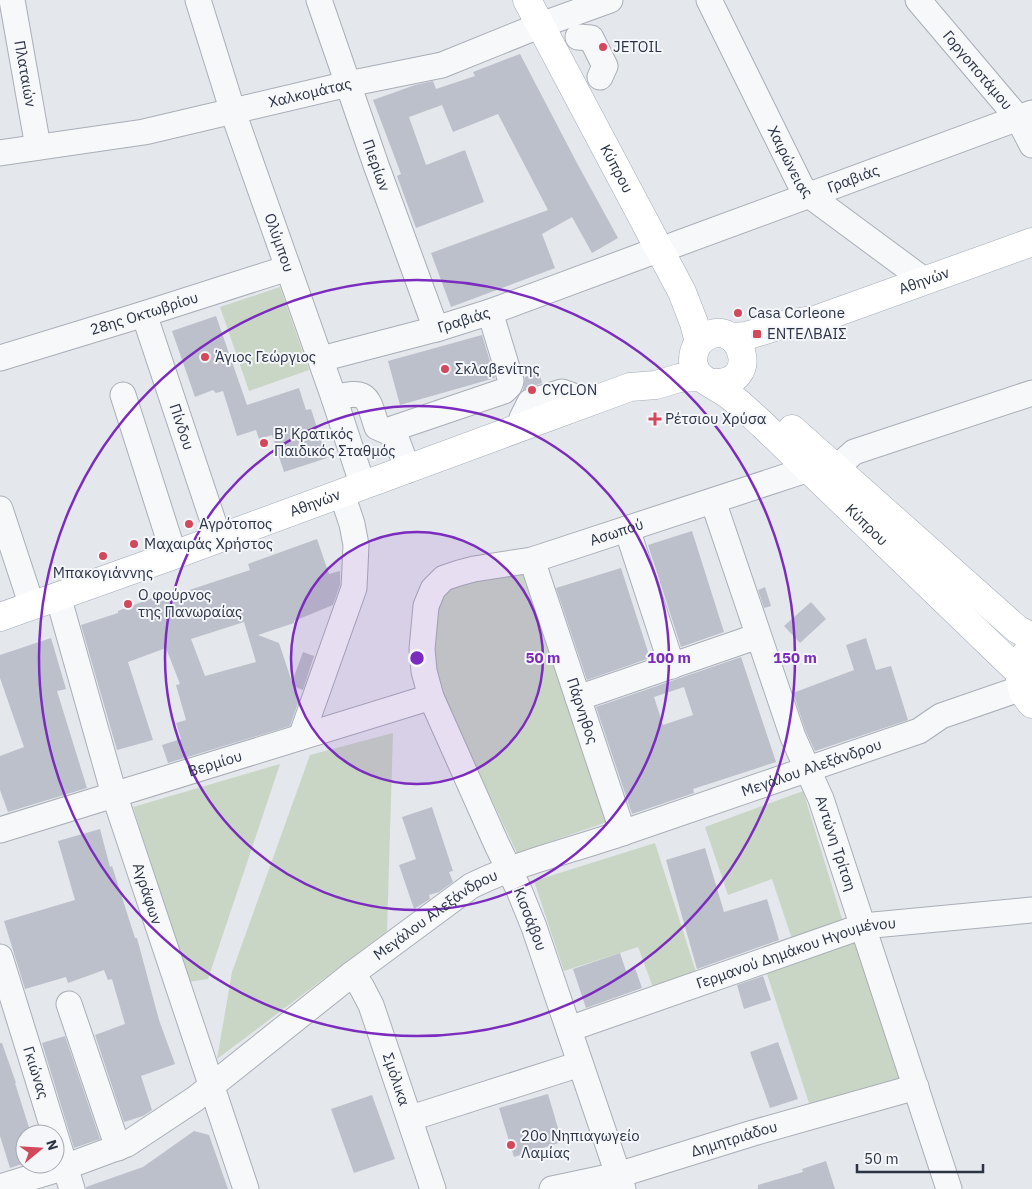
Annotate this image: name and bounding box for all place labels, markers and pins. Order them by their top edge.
place label: JETOIL [613,37,662,56]
marker: JETOIL [597,41,609,53]
place label: Casa Corleone [748,303,845,322]
marker: Casa Corleone [732,307,744,319]
place label: ΕΝΤΕΛΒΑΙΣ [767,324,847,343]
marker: ΕΝΤΕΛΒΑΙΣ [751,328,763,340]
place label: Άγιος Γεώργιος [215,347,316,366]
marker: Άγιος Γεώργιος [199,351,211,363]
place label: Σκλαβενίτης [455,359,540,378]
marker: Σκλαβενίτης [439,363,451,375]
place label: CYCLON [542,380,597,399]
marker: CYCLON [526,384,538,396]
place label: Ρέτσιου Χρύσα [665,409,767,428]
marker: Ρέτσιου Χρύσα [649,413,661,425]
place label: B' Κρατικός Παιδικός Σταθμός [274,424,396,460]
marker: B' Κρατικός Παιδικός Σταθμός [258,437,270,449]
place label: Αγρότοπος [199,514,272,533]
marker: Αγρότοπος [183,518,195,530]
place label: Μαχαιράς Χρήστος [144,534,273,553]
marker: Μαχαιράς Χρήστος [128,538,140,550]
marker: Μπακογιάννης [97,550,109,562]
place label: Μπακογιάννης [53,563,153,582]
place label: Ο φούρνος της Πανωραίας [138,585,242,621]
marker: Ο φούρνος της Πανωραίας [122,598,134,610]
centre of rings [408,649,426,667]
place label: 20ο Νηπιαγωγείο Λαμίας [521,1126,640,1162]
marker: 20ο Νηπιαγωγείο Λαμίας [505,1139,517,1151]

